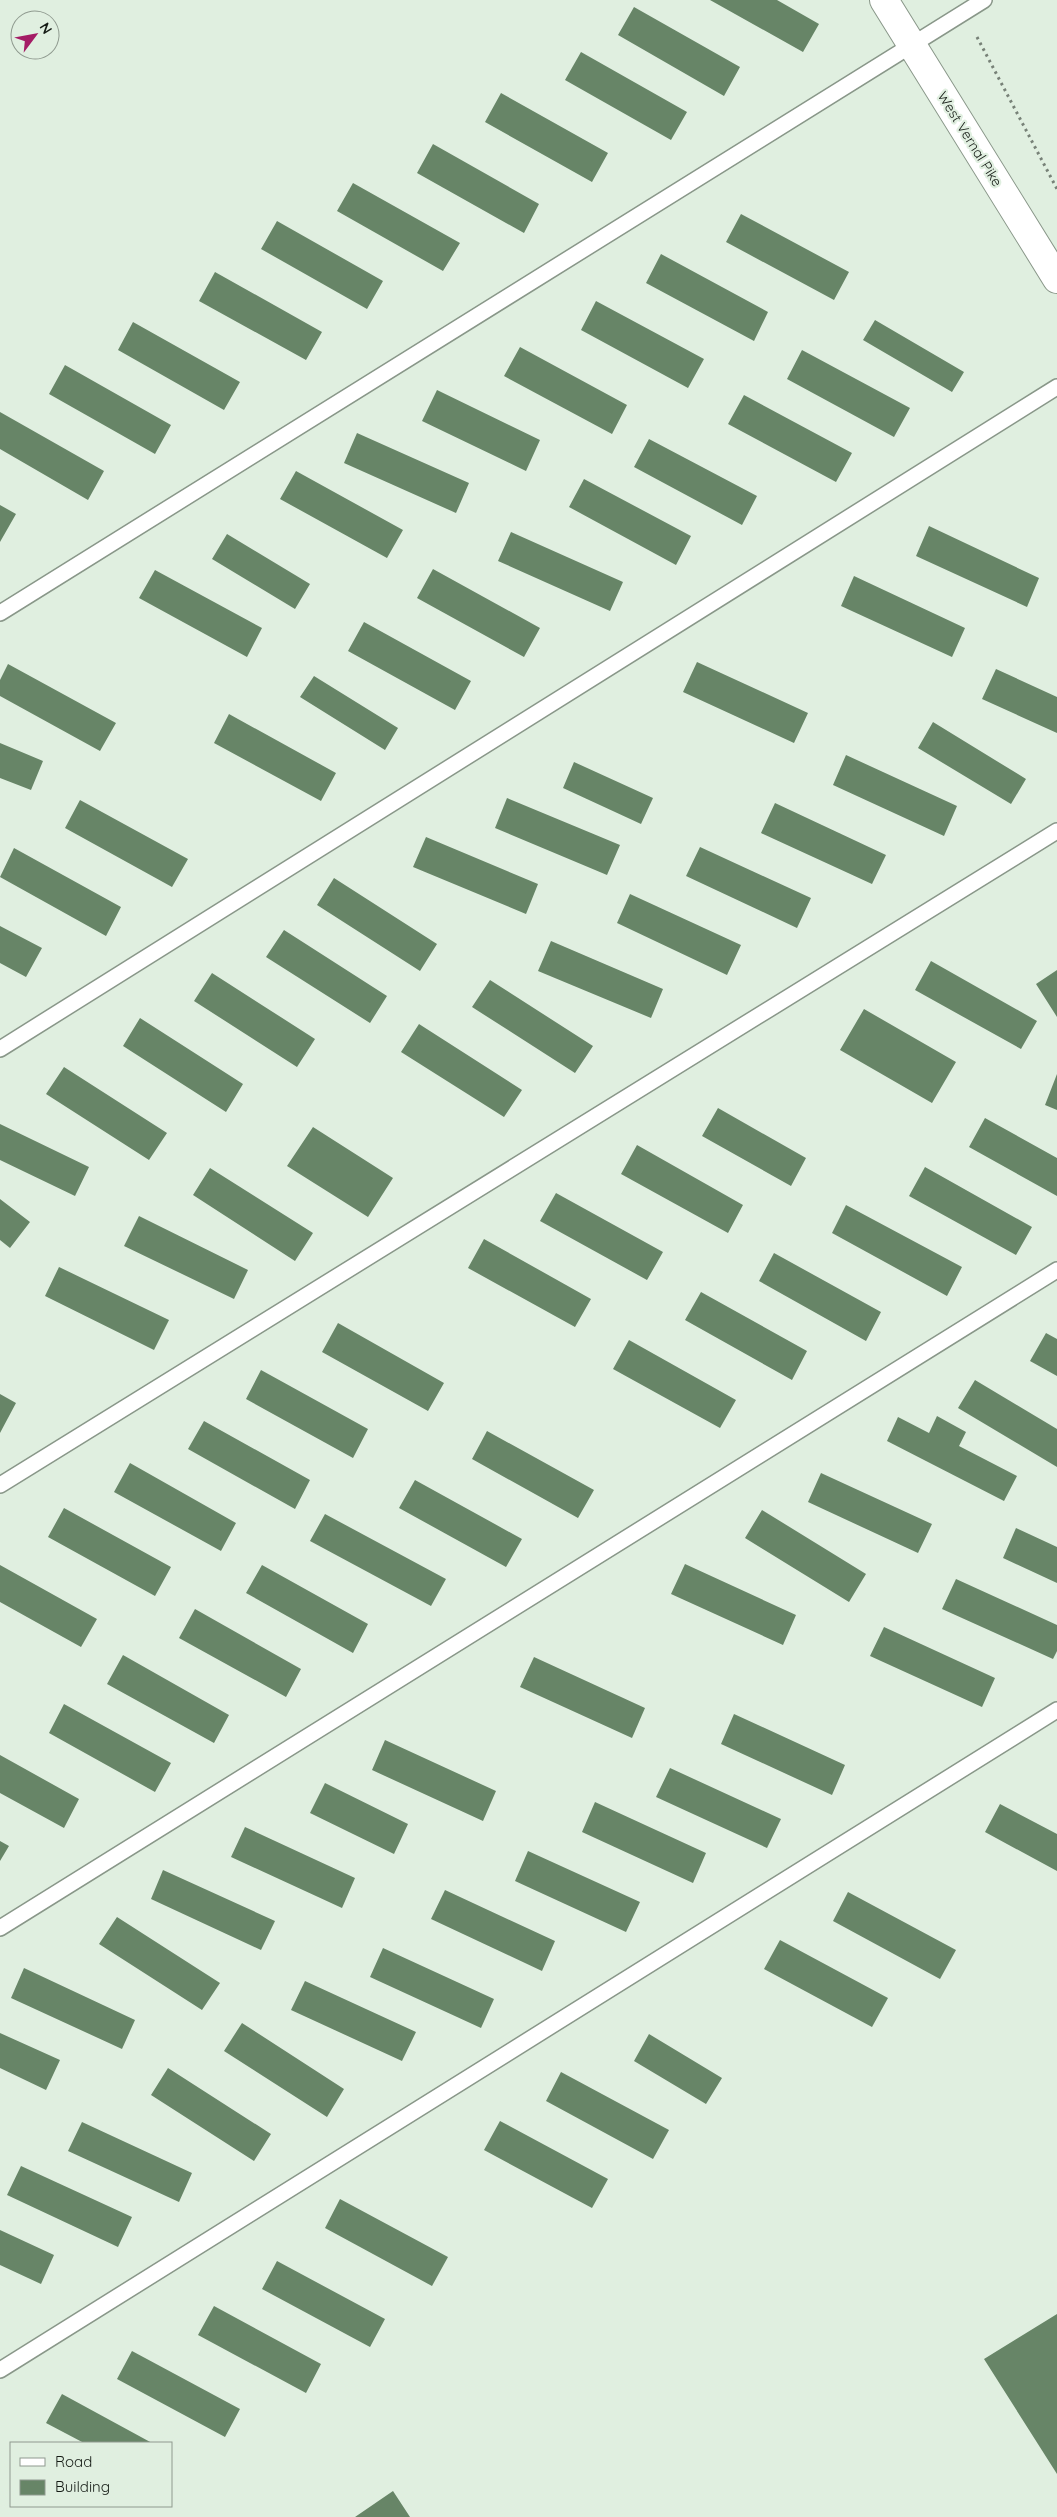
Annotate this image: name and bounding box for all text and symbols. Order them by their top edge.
north arrow [10,10,60,60]
text: N [36,19,56,37]
street label: West Vernal Pike [934,88,1006,190]
legend [10,2442,172,2507]
text: Road [55,2452,92,2471]
text: Building [55,2477,110,2496]

